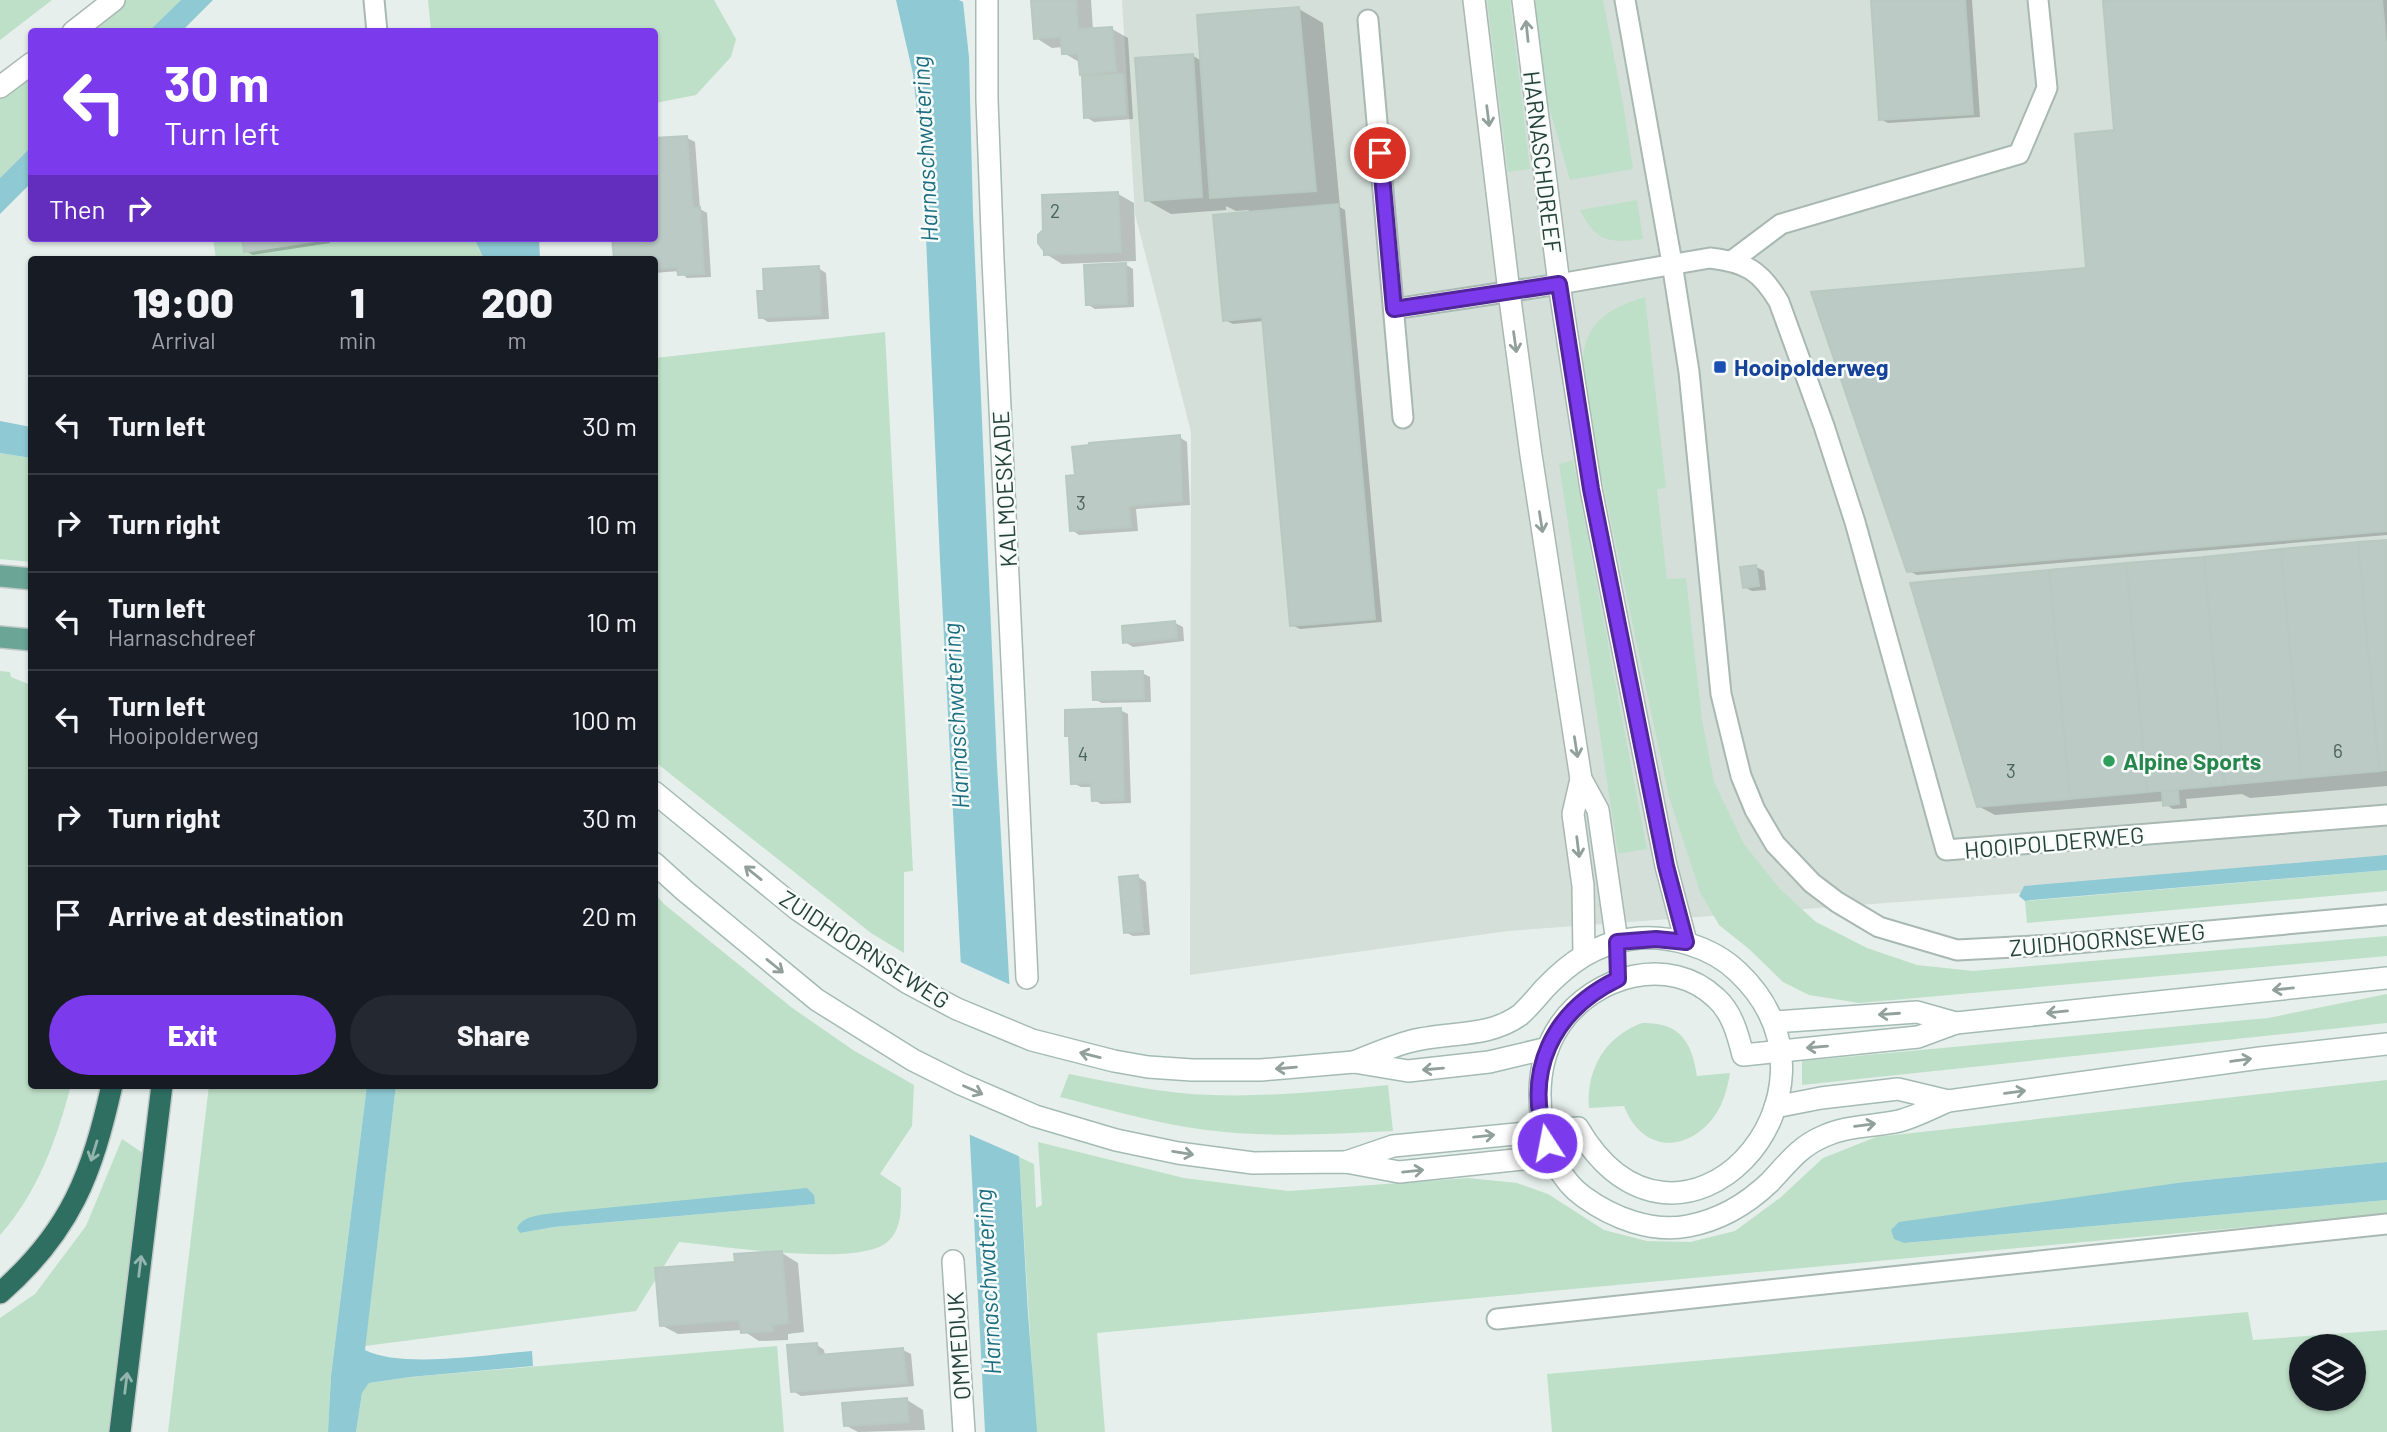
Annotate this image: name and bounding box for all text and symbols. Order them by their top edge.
one-way arrow [1520,20,1533,43]
text: 30 m [164,53,269,112]
water label: Harnaschwatering [905,55,943,243]
icon: left [49,56,140,147]
street label: HARNASCHDREEF [1518,69,1568,255]
one-way arrow [1481,105,1494,127]
text: Turn left [164,113,281,151]
pin [1350,123,1410,183]
icon: arrive [1361,134,1399,172]
icon: right [120,189,158,227]
text: Then [49,193,106,224]
house number: 2 [1050,199,1060,222]
text: 19:00 [133,276,234,326]
text: 1 [350,276,365,326]
text: 200 [481,276,553,326]
text: Arrival [151,326,216,354]
text: min [339,326,376,354]
text: m [508,326,527,354]
one-way arrow [1509,330,1522,353]
place label: Hooipolderweg [1734,353,1889,381]
marker: Hooipolderweg [1712,359,1728,375]
icon: left [49,406,87,444]
text: Turn left [108,410,206,441]
text: 30 m [582,410,637,441]
street label: KALMOESKADE [986,410,1022,568]
house number: 3 [1076,491,1086,514]
icon: right [49,504,87,542]
text: Turn right [108,508,221,539]
text: 10 m [587,508,637,539]
one-way arrow [1535,510,1548,533]
text: Turn left [108,592,206,623]
icon: left [49,602,87,640]
text: 10 m [587,606,637,637]
water label: Harnaschwatering [936,622,974,810]
text: Harnaschdreef [108,623,256,651]
text: Turn left [108,690,206,721]
icon: left [49,700,87,738]
text: 100 m [572,704,637,735]
text: Hooipolderweg [108,721,259,749]
one-way arrow [1570,735,1583,758]
house number: 6 [2333,739,2343,762]
house number: 4 [1078,742,1088,765]
place label: Alpine Sports [2123,747,2261,775]
marker: Alpine Sports [2101,753,2117,769]
house number: 3 [2006,759,2016,782]
icon: right [49,798,87,836]
text: Turn right [108,802,221,833]
text: 30 m [582,802,637,833]
street label: HOOIPOLDERWEG [1963,820,2145,864]
one-way arrow [1571,835,1584,857]
one-way arrow [744,865,762,880]
street label: ZUIDHOORNSEWEG [775,884,955,1014]
icon: arrive [49,896,87,934]
text: Arrive at destination [108,900,344,931]
text: 20 m [582,900,637,931]
street label: ZUIDHOORNSEWEG [2008,916,2206,962]
one-way arrow [766,958,784,974]
one-way arrow [2272,983,2295,996]
button: Exit [49,995,336,1075]
button: Share [350,995,637,1075]
one-way arrow [2046,1006,2069,1019]
one-way arrow [1878,1008,1901,1021]
one-way arrow [1806,1041,1829,1054]
one-way arrow [1079,1048,1102,1061]
one-way arrow [2229,1054,2251,1067]
one-way arrow [1275,1062,1297,1075]
one-way arrow [1422,1063,1445,1076]
one-way arrow [962,1084,984,1097]
one-way arrow [2003,1085,2026,1098]
position arrow [1510,1106,1584,1180]
one-way arrow [1853,1119,1876,1132]
one-way arrow [1473,1130,1495,1143]
one-way arrow [87,1140,100,1162]
one-way arrow [1171,1147,1194,1160]
one-way arrow [1401,1164,1424,1177]
water label: Harnaschwatering [968,1188,1006,1376]
one-way arrow [134,1255,147,1278]
street label: OMMEDIJK [940,1291,976,1401]
map controls [2289,1334,2366,1411]
button: layers [2289,1334,2366,1411]
one-way arrow [120,1372,133,1395]

